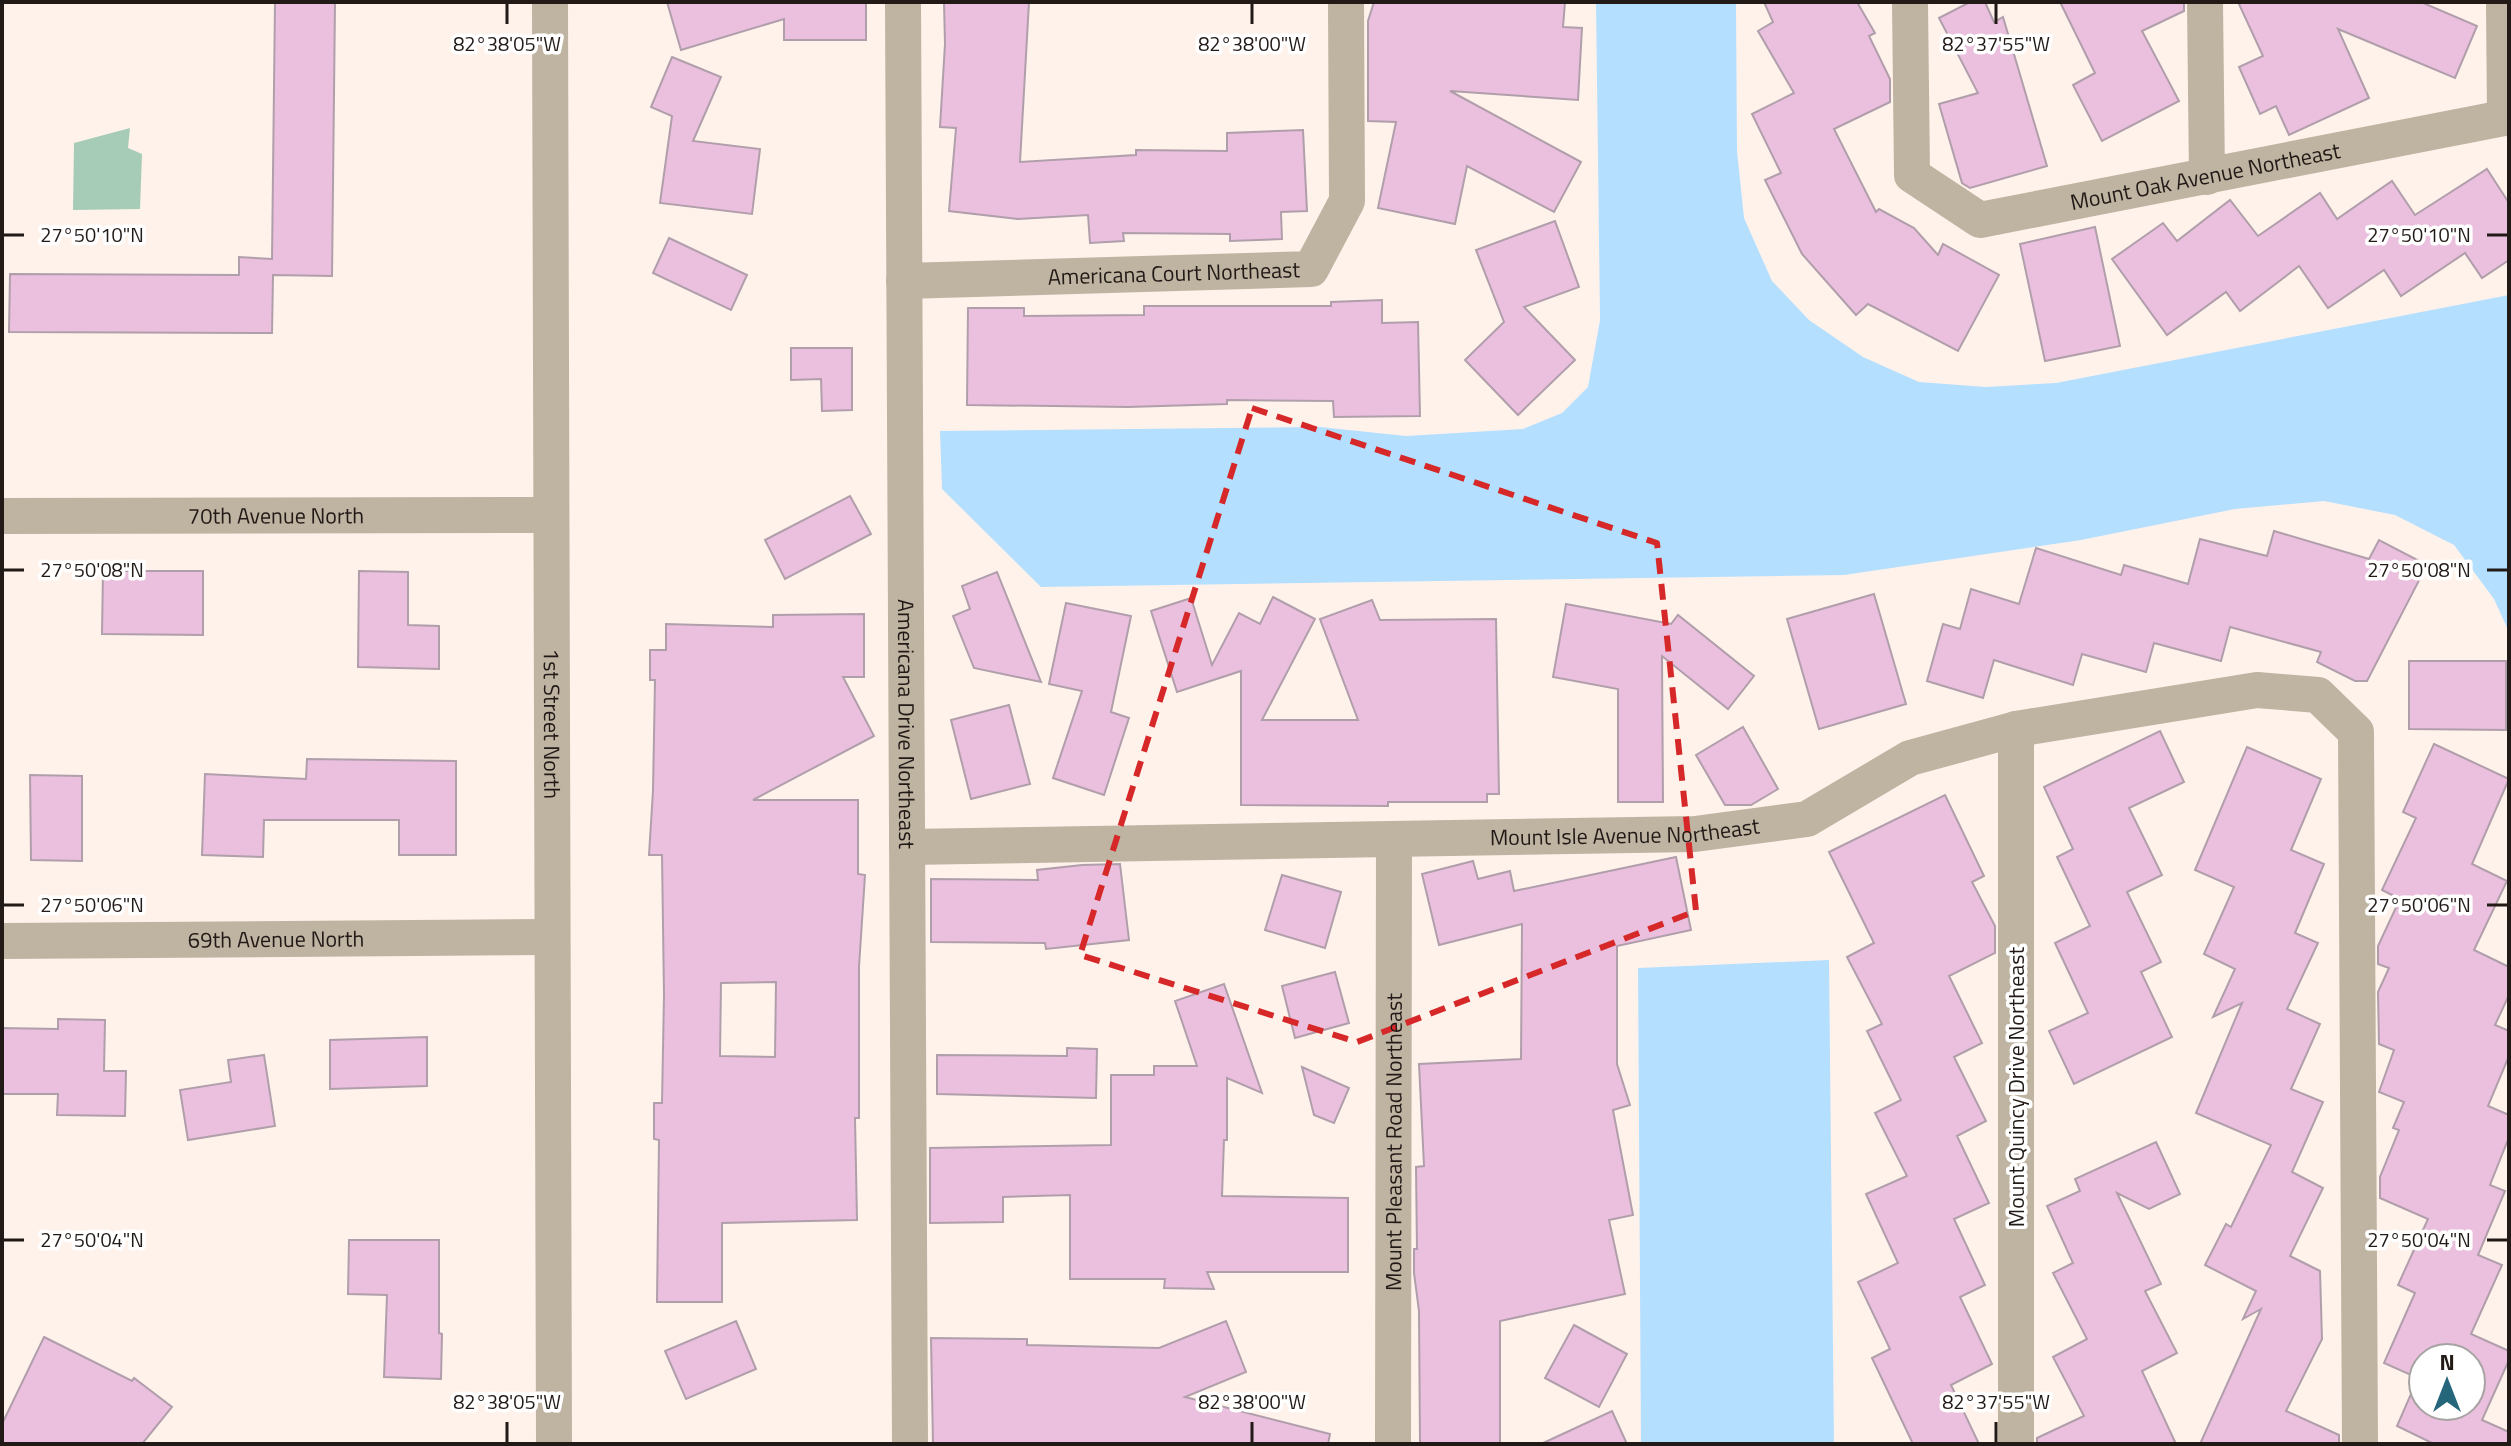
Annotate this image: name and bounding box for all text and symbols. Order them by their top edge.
text: 82°38'05"W [453,28,561,59]
text: 82°38'00"W [1198,28,1306,59]
text: 82°37'55"W [1942,28,2050,59]
street label: Mount Oak Avenue Northeast [2067,133,2343,219]
text: 27°50'10"N [40,219,144,250]
text: 27°50'10"N [2367,219,2471,250]
street label: Americana Court Northeast [1047,252,1301,294]
street label: 70th Avenue North [188,498,364,533]
text: 27°50'08"N [40,554,144,585]
text: 27°50'08"N [2367,554,2471,585]
street label: Americana Drive Northeast [889,599,924,849]
street label: 1st Street North [535,649,569,799]
street label: Mount Isle Avenue Northeast [1490,808,1762,854]
text: 27°50'06"N [40,889,144,920]
text: 27°50'06"N [2367,889,2471,920]
street label: 69th Avenue North [188,921,364,957]
street label: Mount Quincy Drive Northeast [1999,947,2033,1227]
street label: Mount Pleasant Road Northeast [1376,993,1411,1291]
text: 27°50'04"N [40,1224,144,1255]
text: 27°50'04"N [2367,1224,2471,1255]
north arrow [2407,1342,2487,1422]
text: N [2439,1345,2455,1379]
text: 82°38'05"W [453,1386,561,1417]
text: 82°38'00"W [1198,1386,1306,1417]
text: 82°37'55"W [1942,1386,2050,1417]

